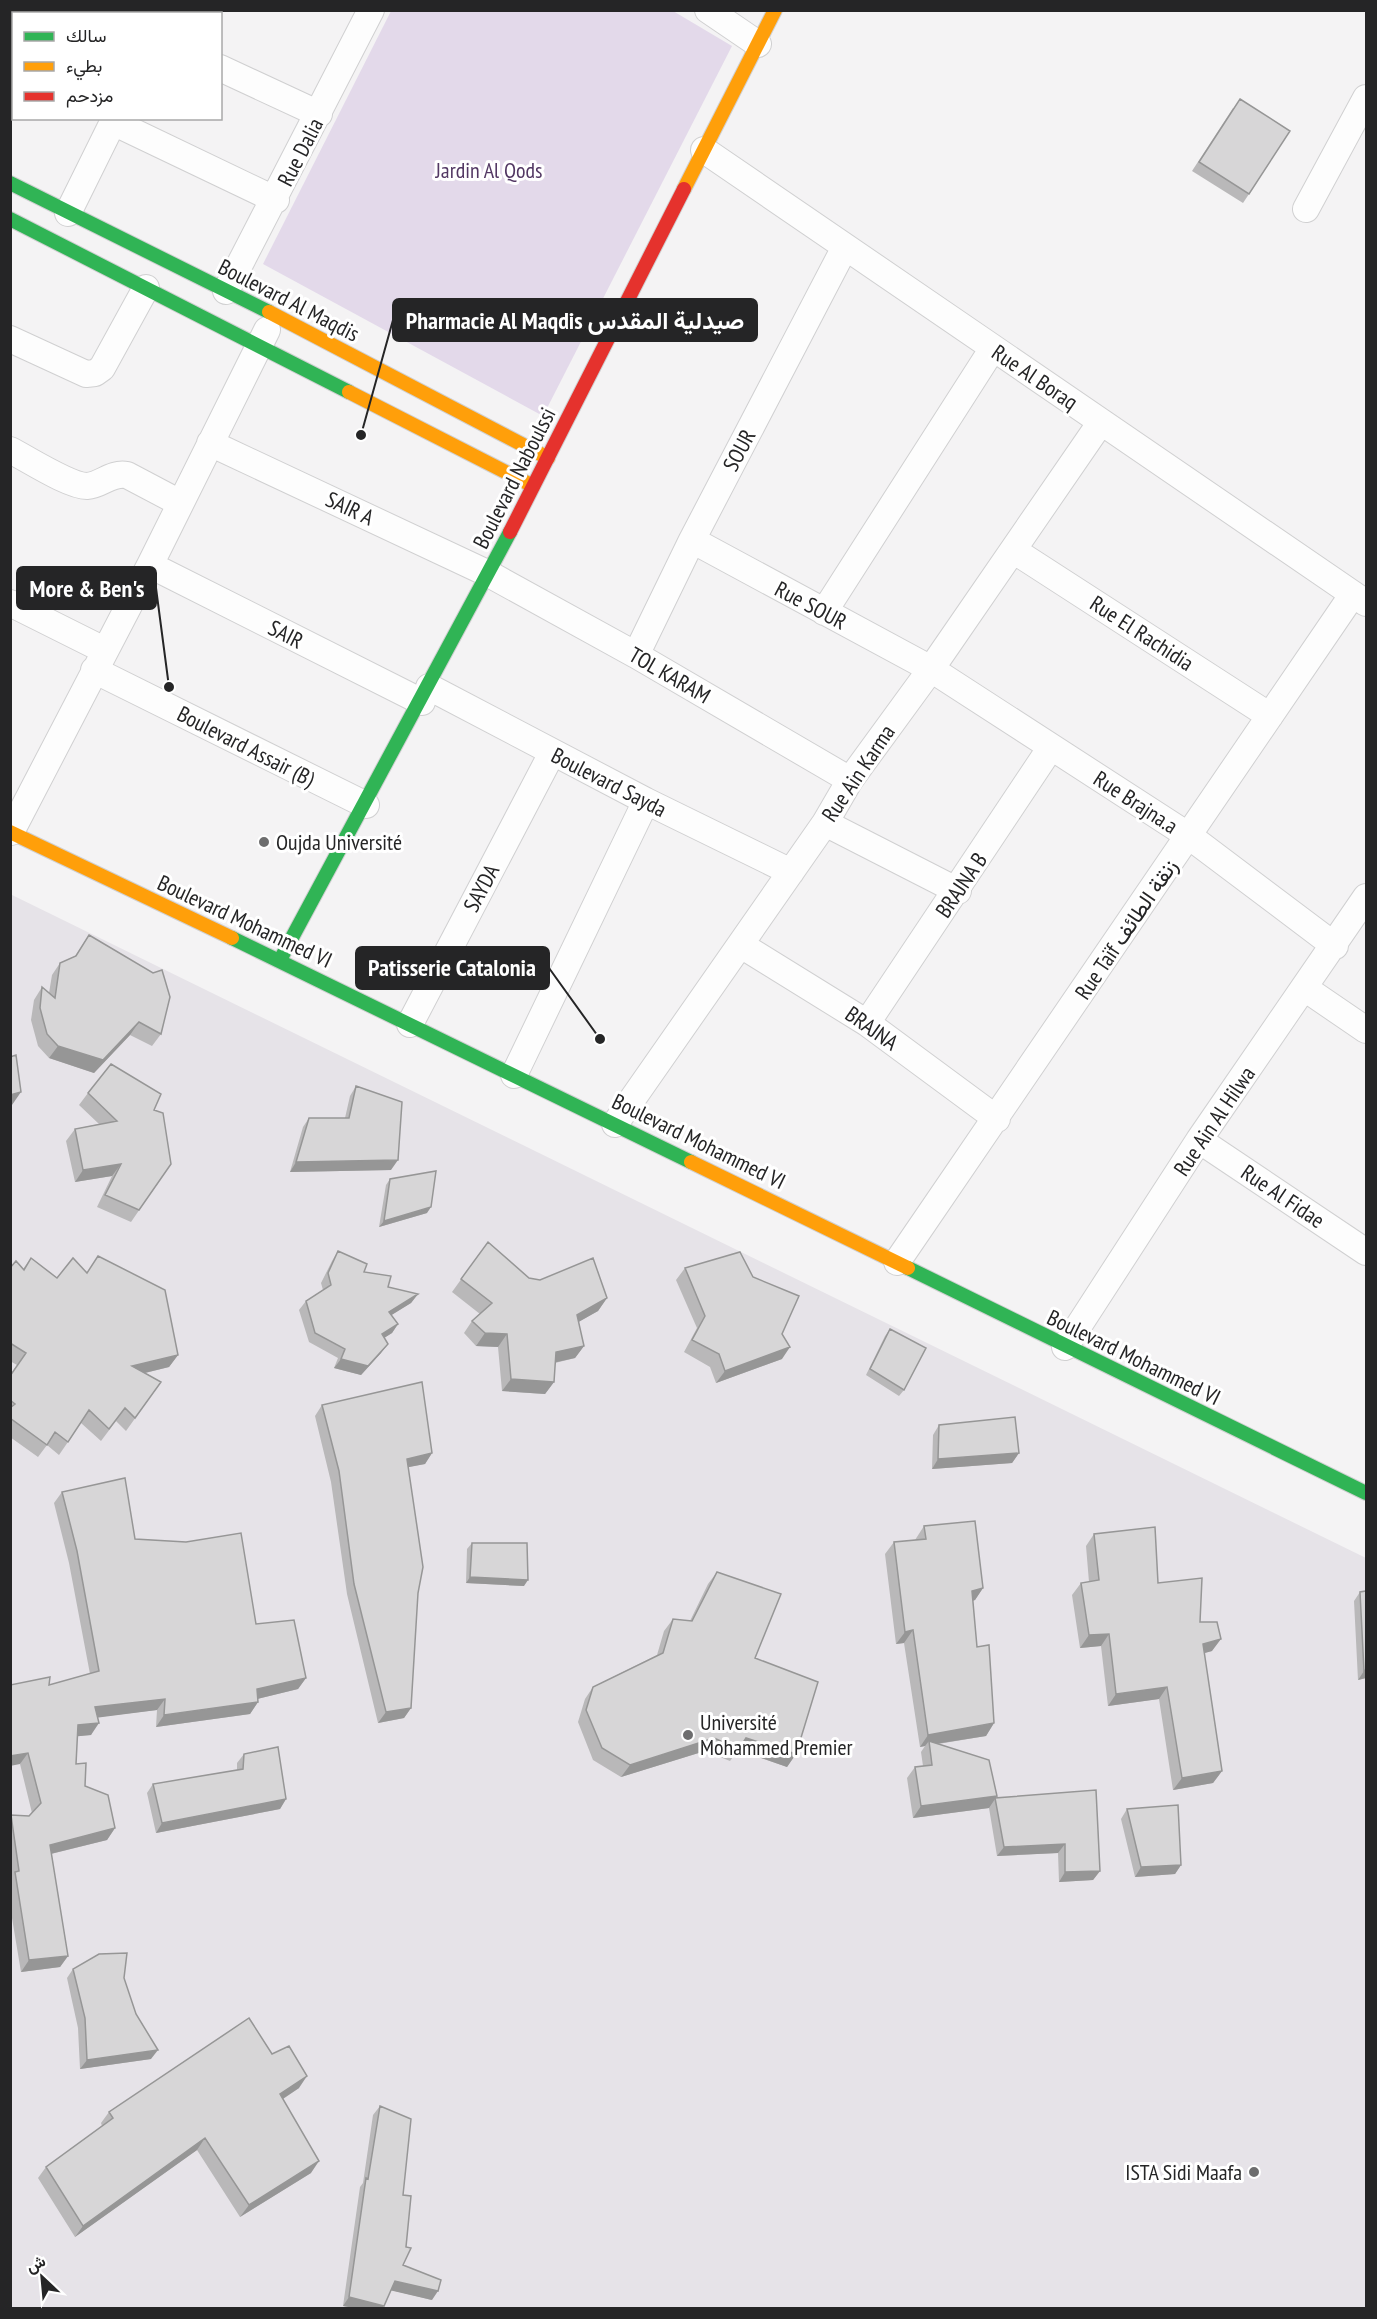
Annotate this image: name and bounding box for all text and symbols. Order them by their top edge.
legend [12,12,222,120]
text: سالك [66,24,106,47]
text: بطيء [66,54,102,81]
text: مزدحم [66,84,113,108]
street label: Rue Dalia [271,113,329,191]
park label: Jardin Al Qods [435,156,542,184]
street label: Boulevard Al Maqdis [214,252,364,348]
callout: Pharmacie Al Maqdis صيدلية المقدس [393,299,757,341]
text: Pharmacie Al Maqdis صيدلية المقدس [406,305,744,336]
street label: Rue Al Boraq [987,338,1083,416]
street label: Boulevard Naboulssi [466,403,562,553]
street label: SOUR [716,424,762,476]
street label: SAIR A [321,485,379,532]
callout: More & Ben's [17,567,156,609]
text: More & Ben's [30,573,144,604]
street label: Rue SOUR [770,574,852,636]
street label: Rue El Rachidia [1085,589,1199,677]
street label: SAIR [264,613,308,655]
street label: TOL KARAM [624,641,716,709]
street label: Boulevard Assair (B) [173,699,320,793]
street label: Rue Ain Karma [815,719,901,827]
street label: Boulevard Sayda [547,741,671,823]
street label: Rue Brajna.a [1089,764,1183,840]
place label: Oujda Université [276,828,402,856]
marker: Oujda Université [257,835,271,849]
street label: BRAJNA B [929,847,993,923]
street label: Rue Taïf زنقة الطائف [1069,853,1183,1005]
street label: SAYDA [457,859,505,917]
street label: Boulevard Mohammed VI [153,868,337,974]
callout: Patisserie Catalonia [356,947,549,989]
text: Patisserie Catalonia [368,952,536,983]
street label: BRAJNA [840,1000,904,1057]
street label: Rue Ain Al Hilwa [1167,1061,1261,1181]
street label: Boulevard Mohammed VI [608,1087,790,1195]
street label: Rue Al Fidae [1236,1158,1330,1234]
street label: Boulevard Mohammed VI [1043,1303,1225,1411]
place label: Université Mohammed Premier [700,1708,853,1761]
marker: Université Mohammed Premier [681,1728,695,1742]
place label: ISTA Sidi Maafa [1125,2158,1242,2186]
marker: ISTA Sidi Maafa [1247,2165,1261,2179]
north arrow [12,2247,72,2307]
text: ش [22,2250,48,2277]

